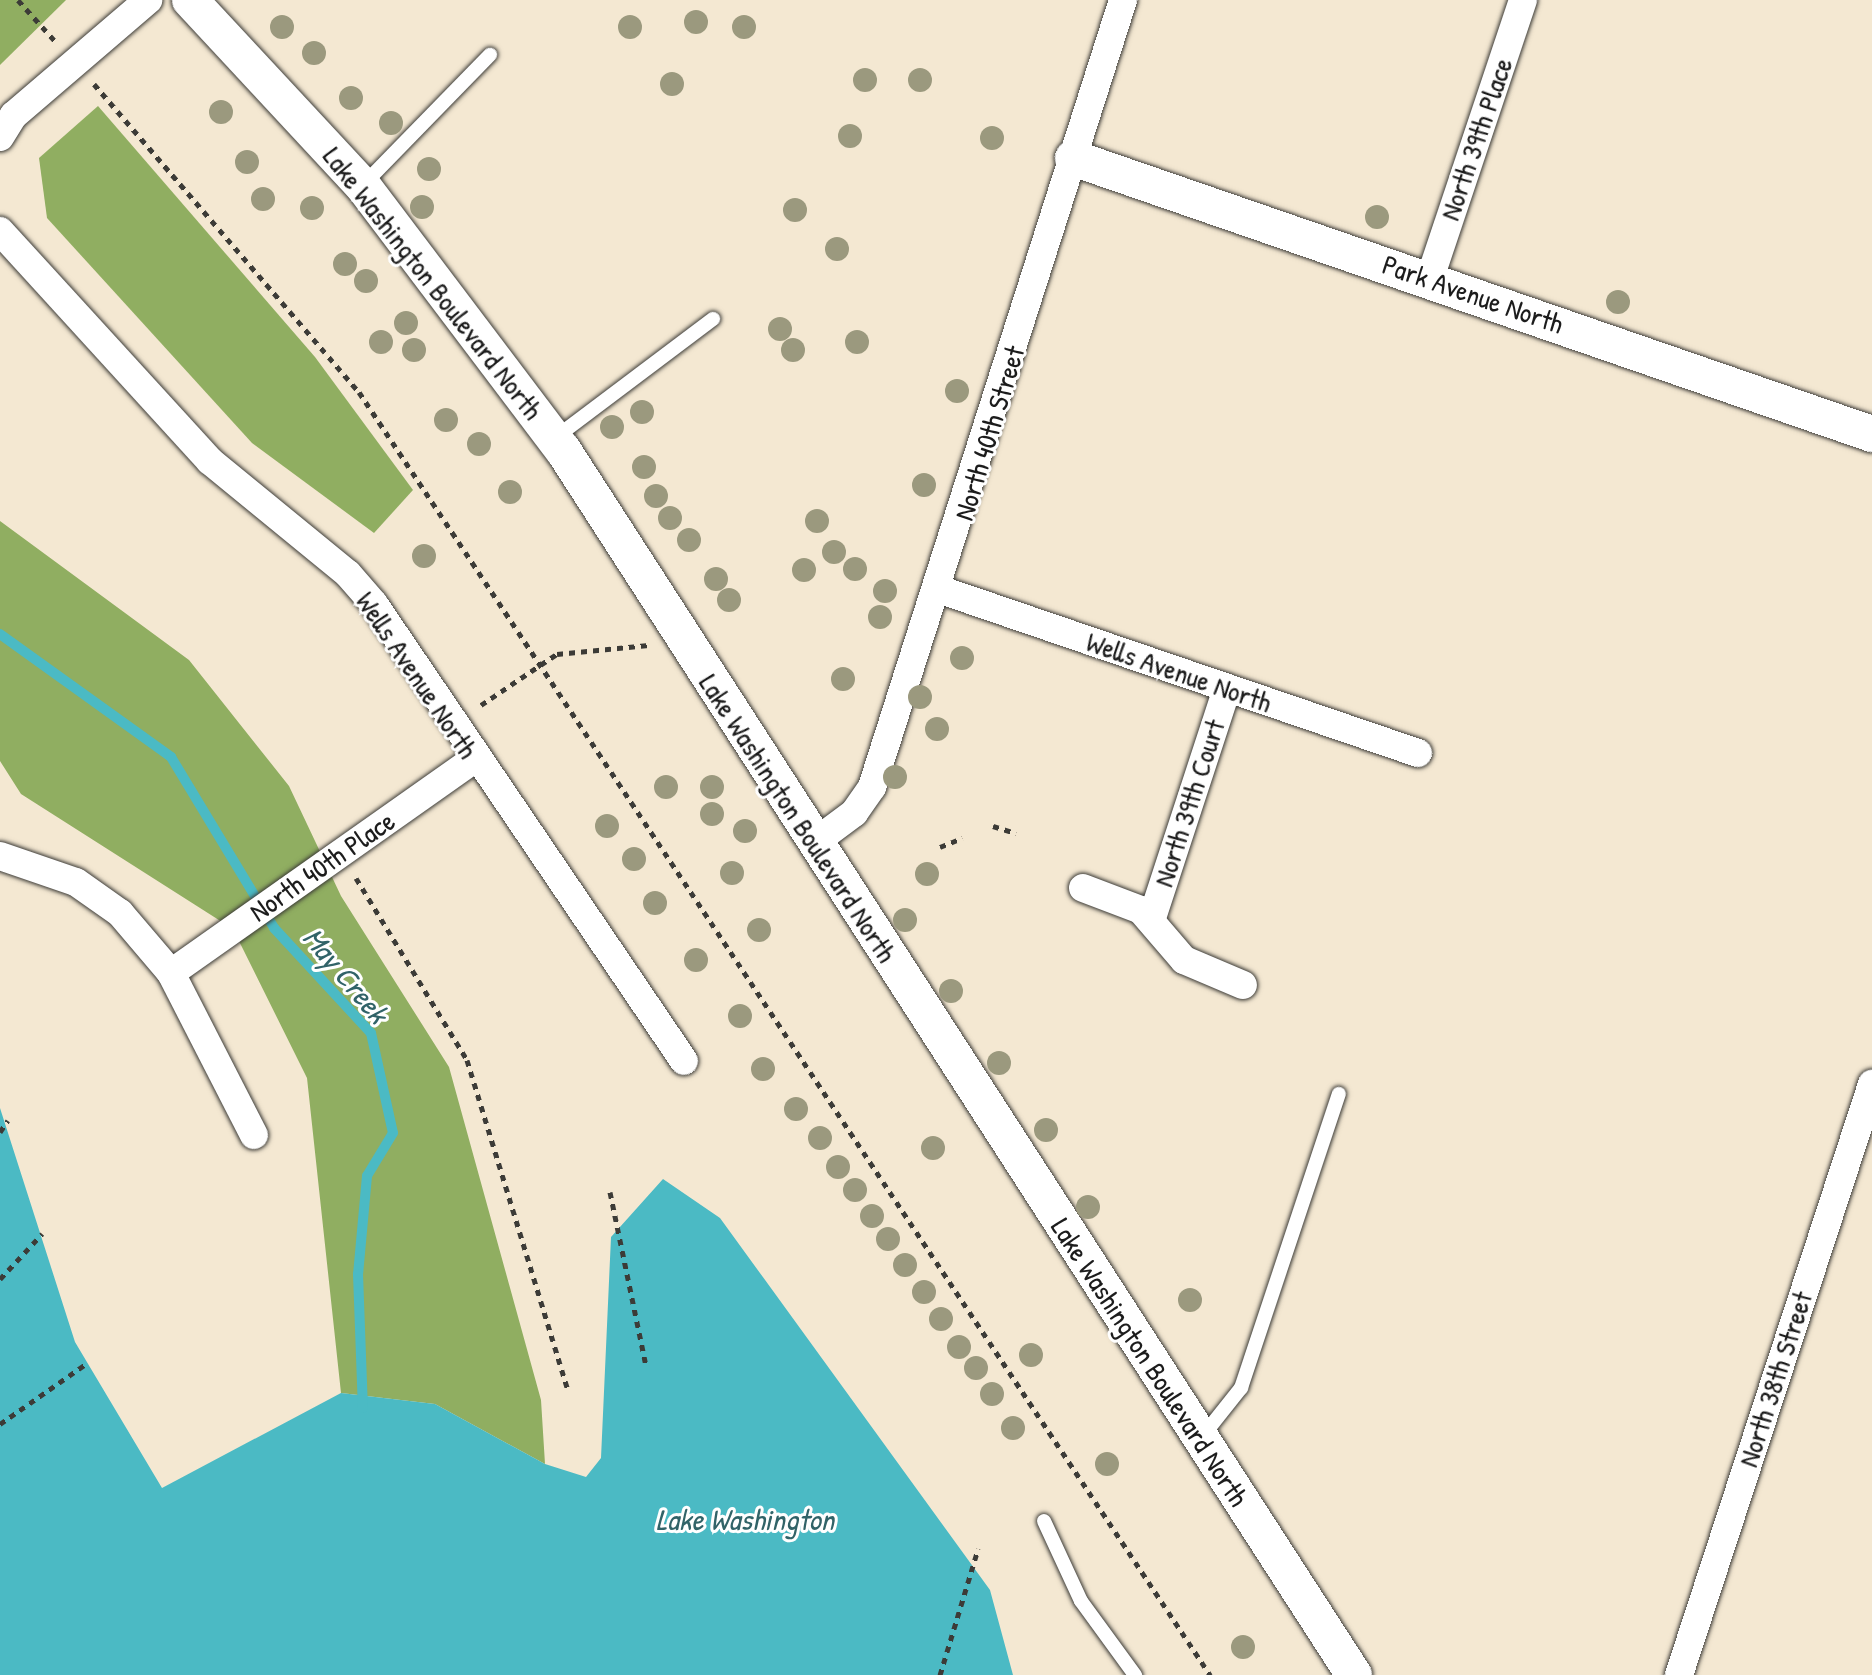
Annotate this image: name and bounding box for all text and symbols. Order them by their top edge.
street label: North 39th Place [1433,53,1519,225]
street label: Lake Washington Boulevard North [316,140,550,426]
street label: Park Avenue North [1378,247,1568,341]
street label: North 40th Street [946,342,1032,524]
street label: Wells Avenue North [349,585,485,765]
street label: Wells Avenue North [1082,625,1276,719]
street label: Lake Washington Boulevard North [692,668,904,968]
street label: North 39th Court [1146,715,1232,891]
street label: North 40th Place [243,804,401,928]
water label: May Creek [296,920,396,1030]
street label: Lake Washington Boulevard North [1044,1212,1256,1512]
street label: North 38th Street [1731,1287,1819,1471]
water label: Lake Washington [656,1501,834,1537]

